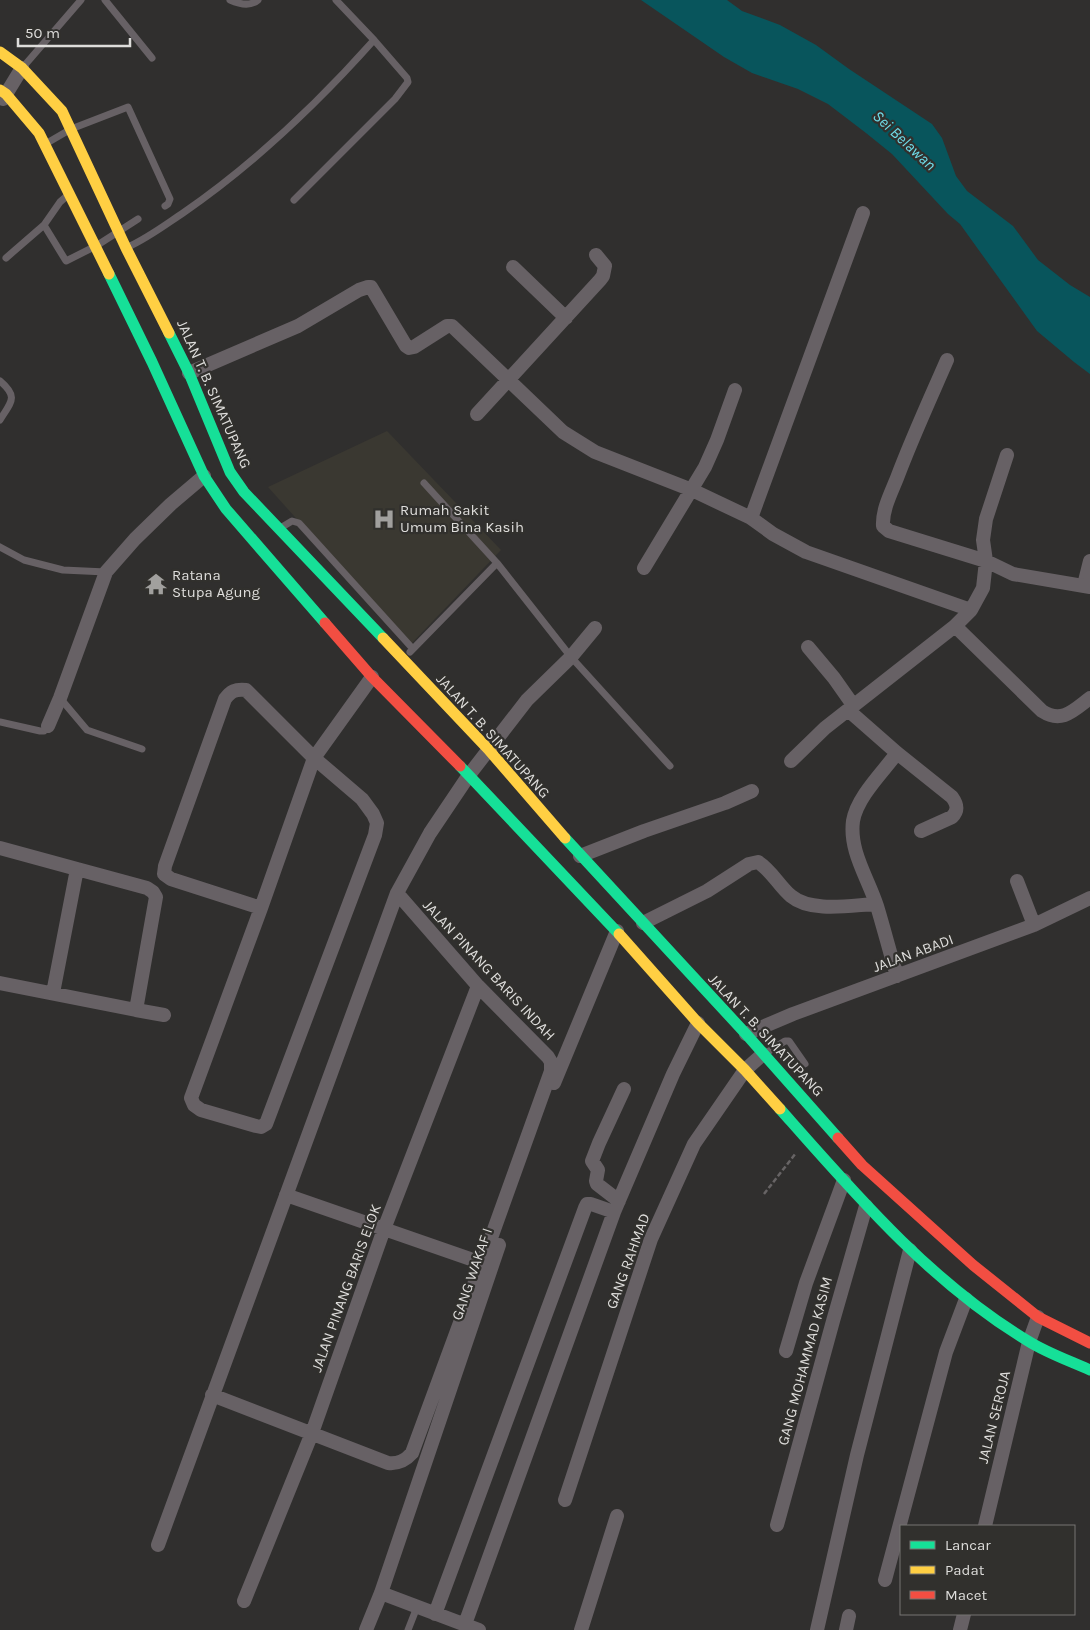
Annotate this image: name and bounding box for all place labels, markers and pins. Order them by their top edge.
place label: Rumah Sakit Umum Bina Kasih [400,501,524,536]
hospital icon: Rumah Sakit Umum Bina Kasih [371,506,397,532]
place label: Ratana Stupa Agung [172,566,261,601]
temple icon: Ratana Stupa Agung [143,571,169,597]

